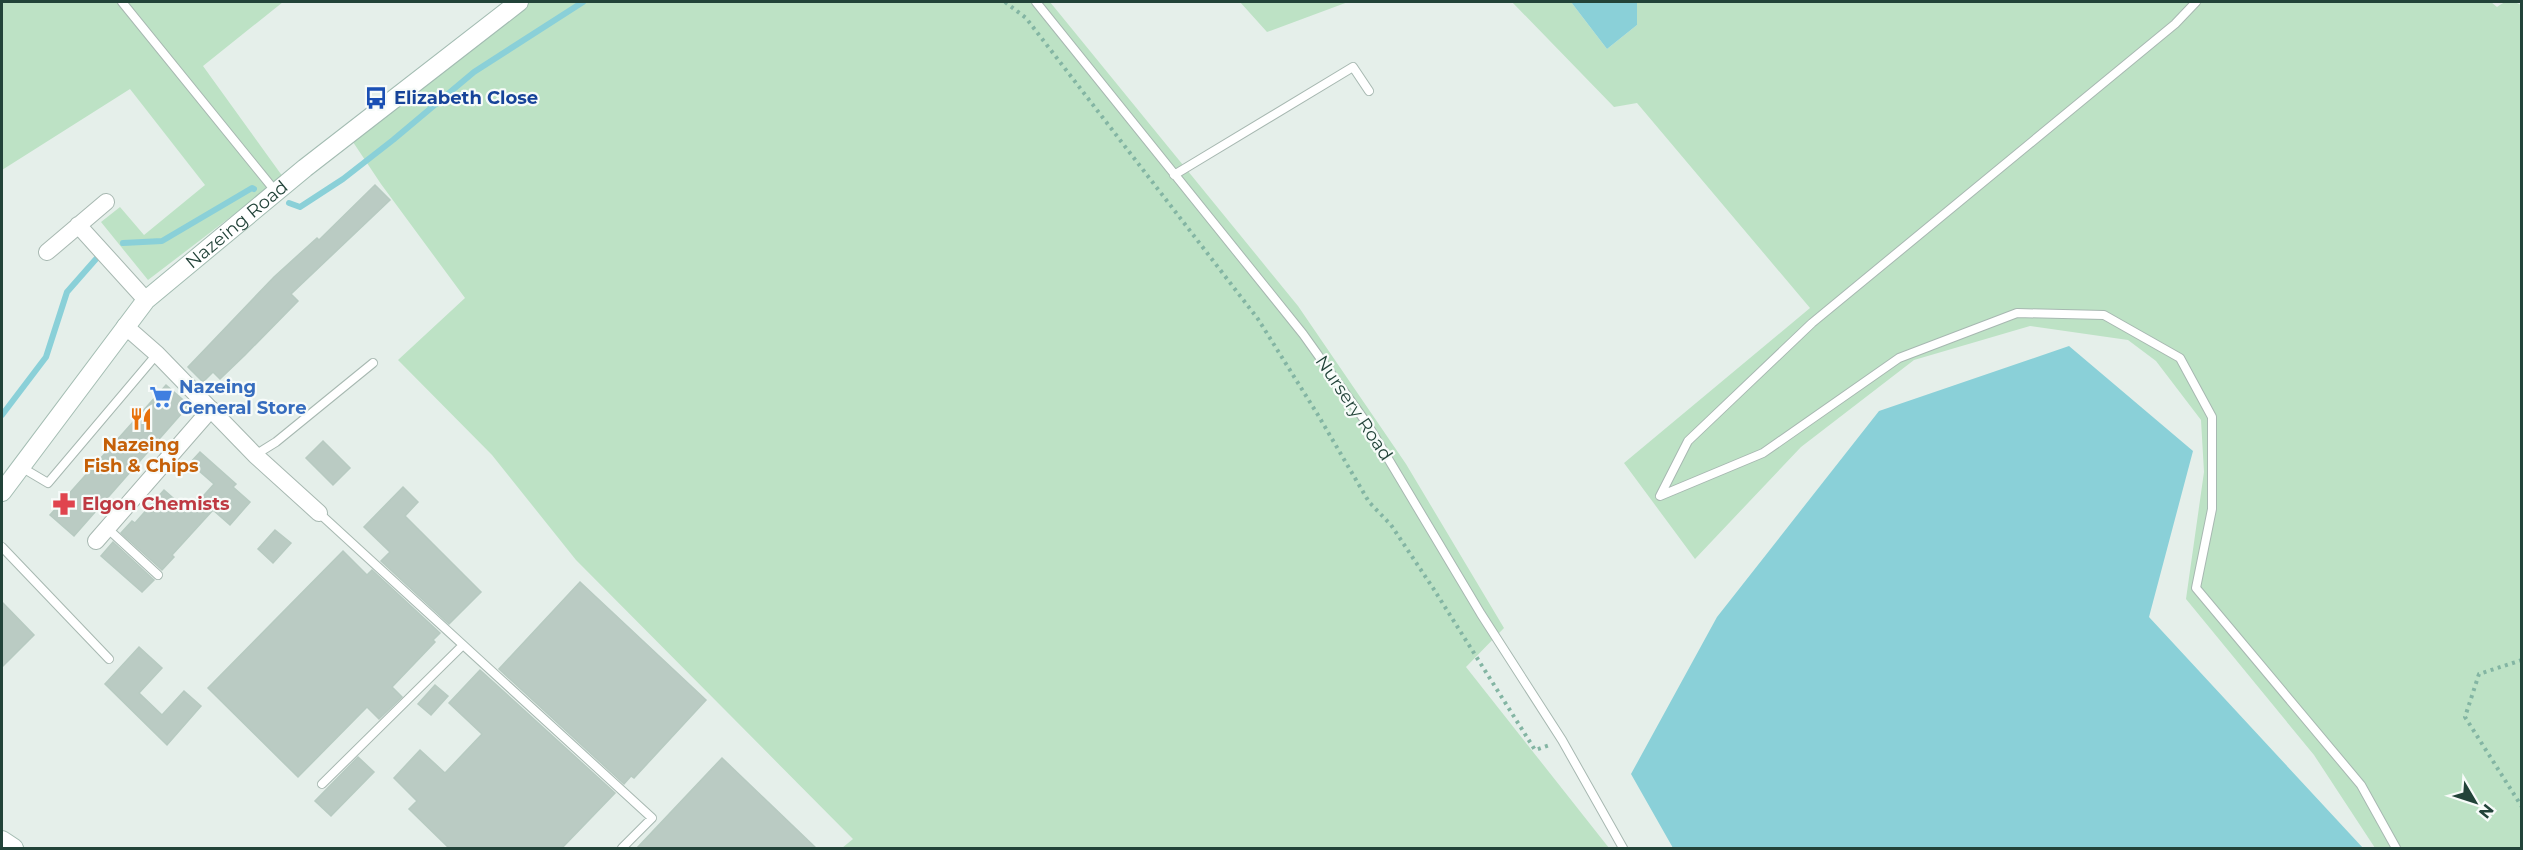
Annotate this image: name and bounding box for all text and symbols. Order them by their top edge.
bus stop icon: Elizabeth Close [363,85,389,111]
place label: Elizabeth Close [394,87,538,109]
street label: Nazeing Road [181,176,292,273]
street label: Nursery Road [1311,351,1397,465]
place label: Nazeing General Store [179,376,307,419]
supermarket icon: Nazeing General Store [148,384,174,410]
restaurant icon: Nazeing Fish & Chips [128,406,154,432]
place label: Nazeing Fish & Chips [83,434,199,477]
pharmacy icon: Elgon Chemists [51,491,77,517]
place label: Elgon Chemists [82,493,230,515]
north arrow [2445,772,2505,832]
text: N [2475,800,2498,822]

